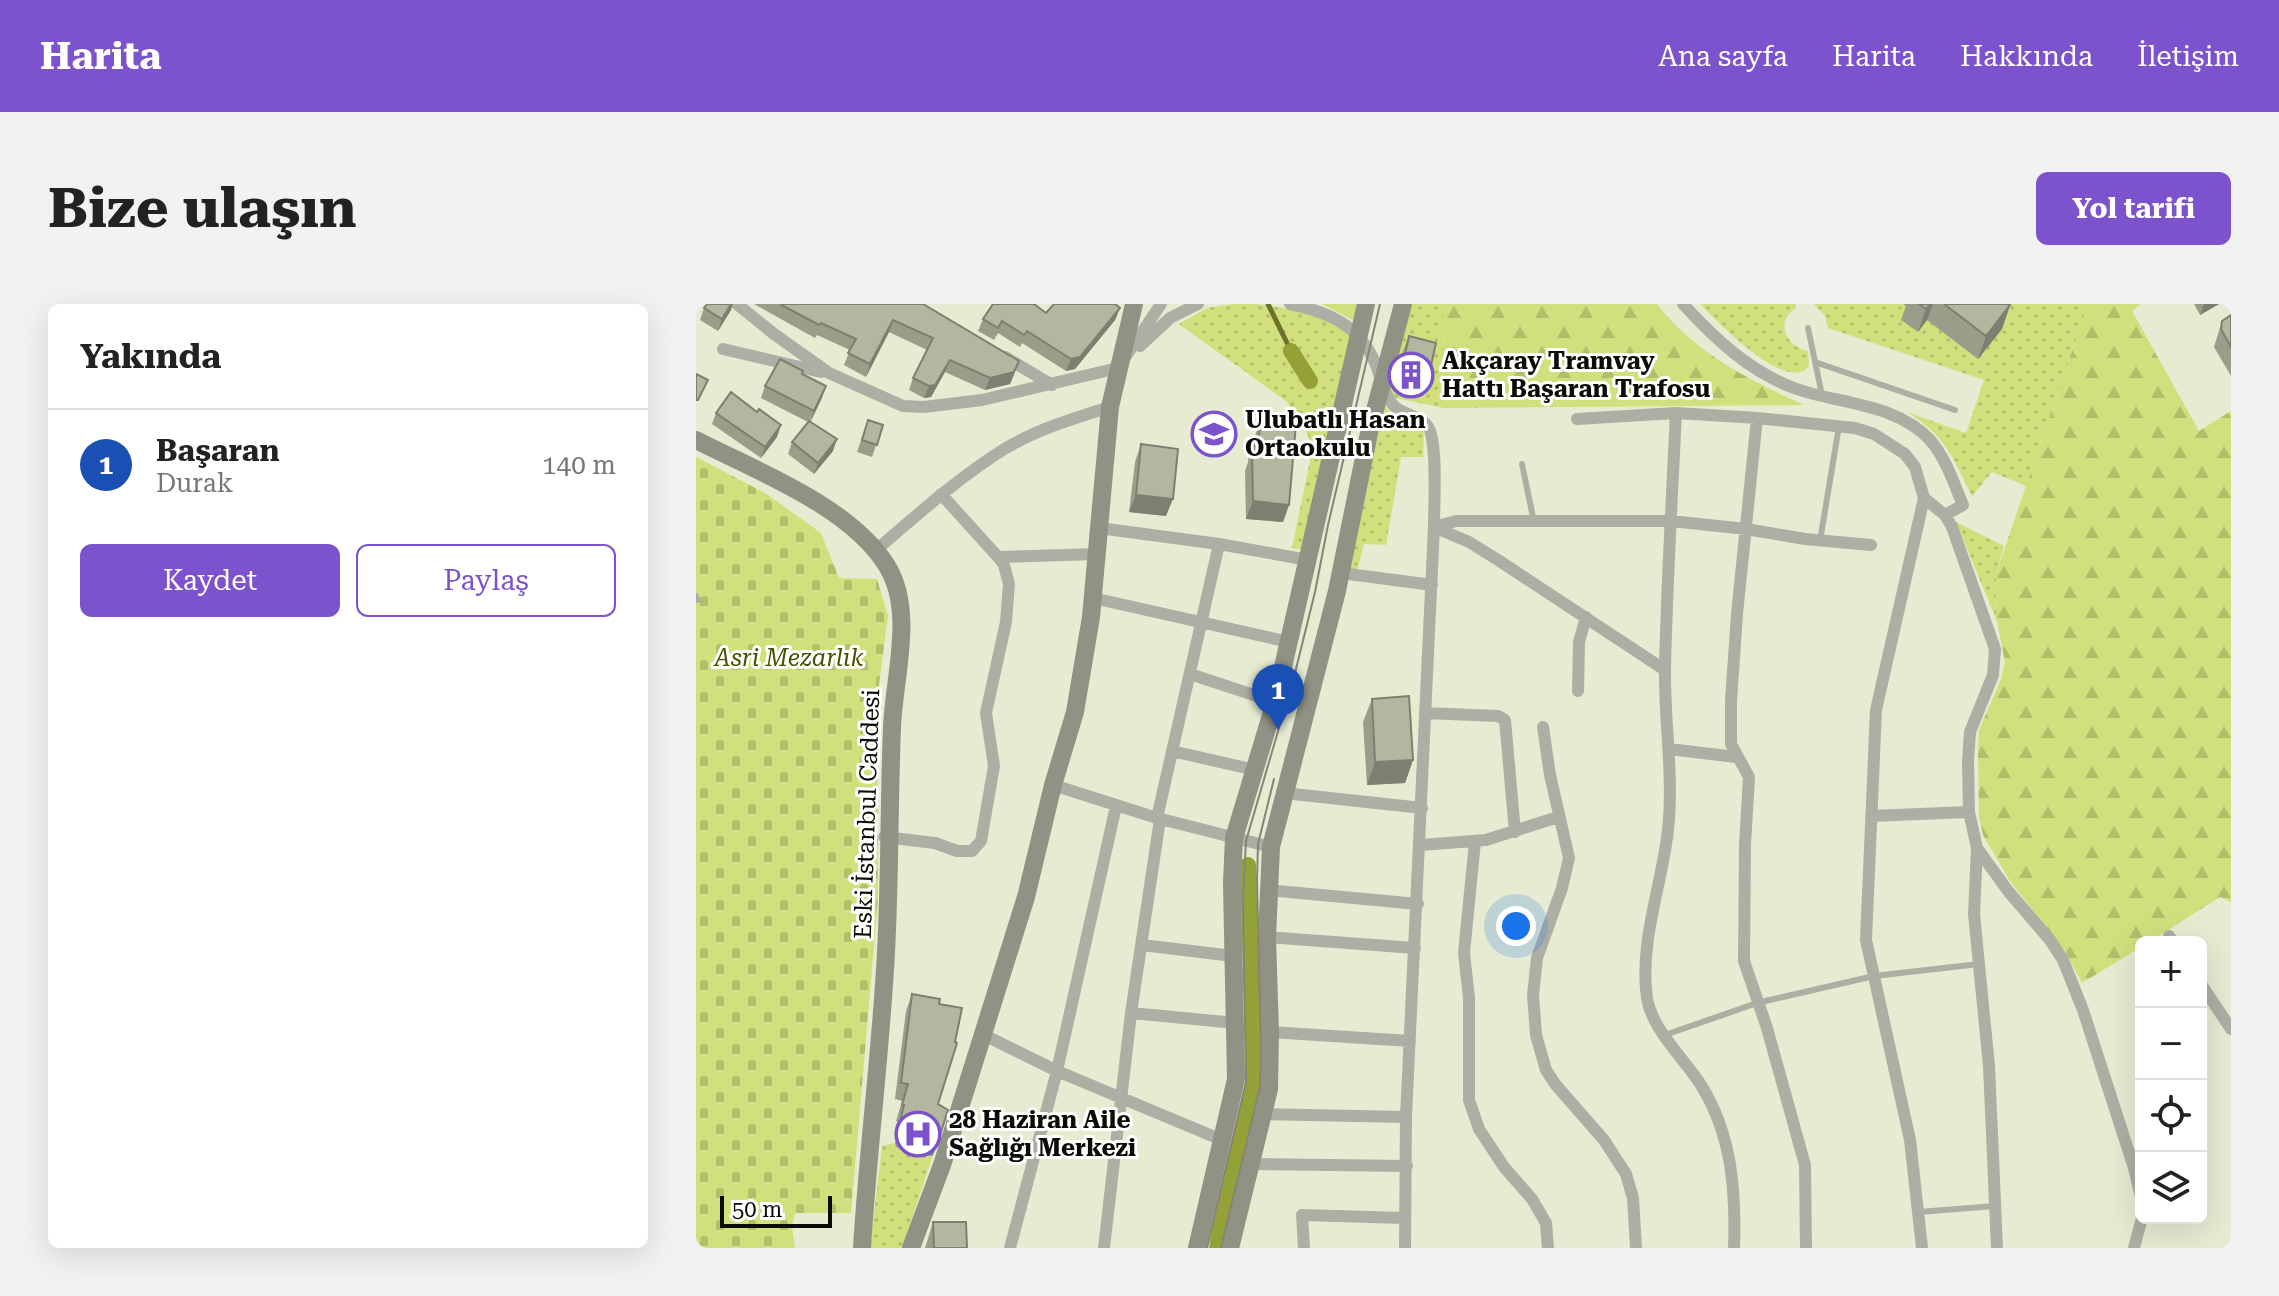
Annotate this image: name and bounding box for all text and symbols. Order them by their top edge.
text: Harita [40,34,161,78]
text: Ana sayfa [1658,40,1788,73]
text: Harita [1832,40,1916,73]
text: Hakkında [1960,40,2093,73]
text: İletişim [2137,40,2239,73]
button: Yol tarifi [2036,172,2231,245]
text: Bize ulaşın [48,175,357,241]
text: Yakında [80,336,221,376]
place label: Akçaray Tramvay Hattı Başaran Trafosu [1442,347,1710,403]
building icon: Akçaray Tramvay Hattı Başaran Trafosu [1387,351,1435,399]
place label: Ulubatlı Hasan Ortaokulu [1245,406,1426,462]
school or university icon: Ulubatlı Hasan Ortaokulu [1190,410,1238,458]
text: Başaran [156,433,280,468]
text: 1 [99,450,113,480]
text: 140 m [542,450,616,480]
text: Durak [156,468,233,498]
button: Kaydet [80,544,340,617]
button: Paylaş [356,544,616,617]
park label: Asri Mezarlık [713,644,863,672]
pin: 1 [1252,664,1304,730]
street label: Eski İstanbul Caddesi [848,688,885,940]
your location [1496,906,1536,946]
map controls [2135,936,2207,1224]
button: + [2135,936,2207,1008]
button: − [2135,1008,2207,1080]
button: locate [2135,1080,2207,1152]
place label: 28 Haziran Aile Sağlığı Merkezi [949,1106,1136,1162]
hospital icon: 28 Haziran Aile Sağlığı Merkezi [894,1110,942,1158]
button: layers [2135,1152,2207,1224]
scale bar [720,1192,832,1228]
text: 50 m [732,1197,782,1222]

